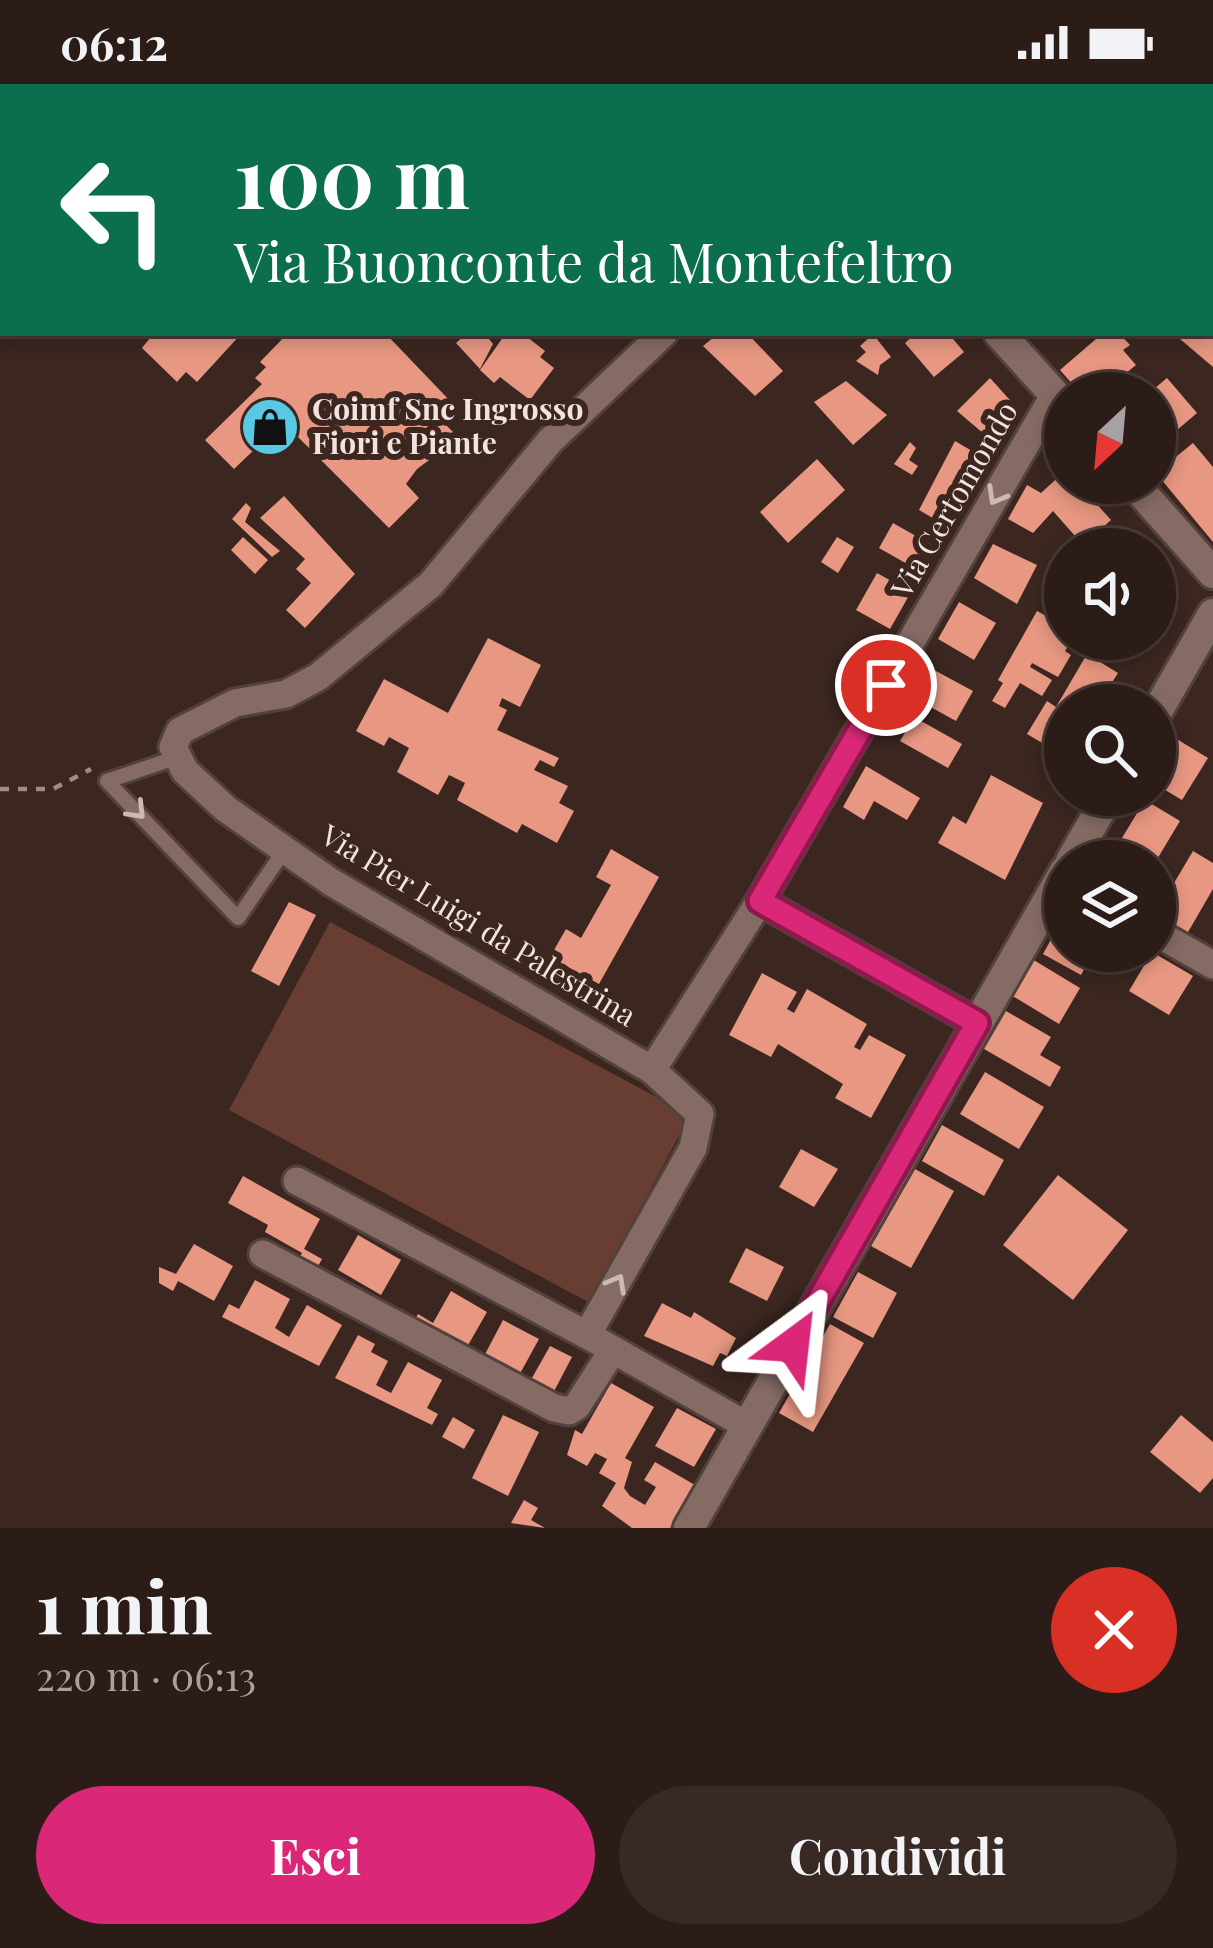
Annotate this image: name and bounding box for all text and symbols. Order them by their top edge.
text: 06:12 [60,12,168,72]
text: 100 m [234,118,470,230]
icon: left [36,132,192,288]
text: Via Buonconte da Montefeltro [234,225,954,297]
north arrow [1044,372,1176,504]
map controls [1044,372,1176,972]
place label: Coimf Snc Ingrosso Fiori e Piante [312,388,583,462]
street label: Via Certomondo [880,394,1026,605]
shop icon: Coimf Snc Ingrosso Fiori e Piante [239,396,301,458]
one-way arrow [988,483,1011,505]
button: sound [1044,528,1176,660]
pin [835,634,937,736]
icon: arrive [853,652,919,718]
button: search [1044,684,1176,816]
one-way arrow [122,798,144,819]
street label: Via Pier Luigi da Palestrina [313,814,644,1034]
button: layers [1044,840,1176,972]
one-way arrow [603,1274,626,1295]
position arrow [730,1282,856,1408]
text: 1 min [36,1556,212,1652]
button: close [1051,1567,1177,1693]
text: 220 m · 06:13 [36,1649,256,1701]
button: Esci [36,1786,595,1924]
button: Condividi [619,1786,1177,1924]

